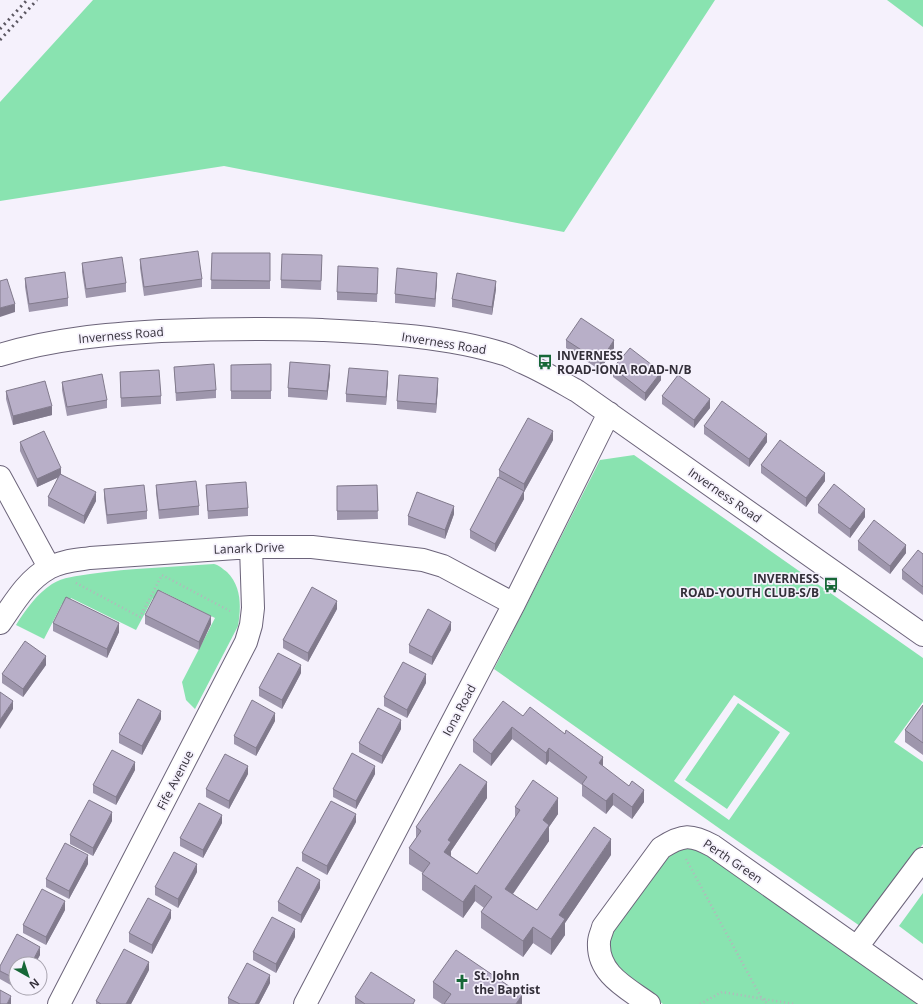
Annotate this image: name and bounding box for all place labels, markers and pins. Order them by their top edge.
place label: INVERNESS ROAD-IONA ROAD-N/B [557,347,691,378]
bus stop icon: INVERNESS ROAD-IONA ROAD-N/B [536,353,554,371]
place label: INVERNESS ROAD-YOUTH CLUB-S/B [680,570,819,601]
bus stop icon: INVERNESS ROAD-YOUTH CLUB-S/B [822,576,840,594]
place label: St. John the Baptist [474,967,540,998]
church icon: St. John the Baptist [453,973,471,991]

